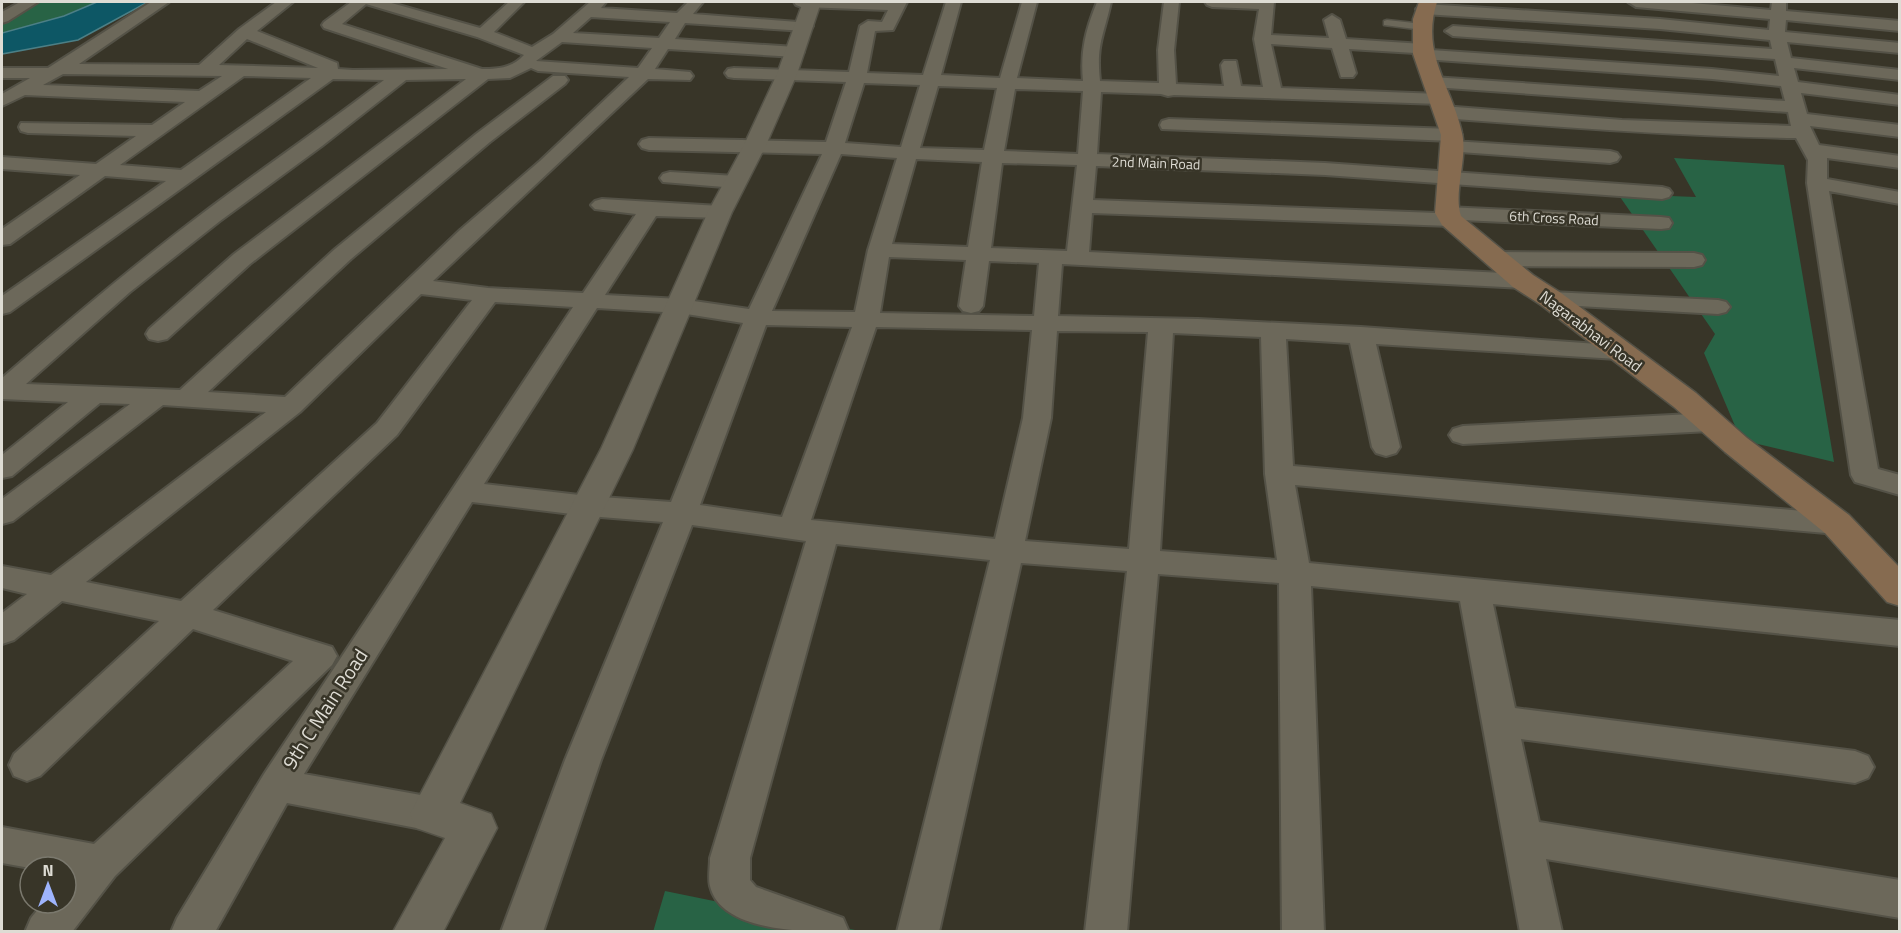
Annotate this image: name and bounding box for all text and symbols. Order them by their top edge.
street label: 2nd Main Road [1111,150,1201,175]
street label: 6th Cross Road [1509,205,1599,230]
street label: Nagarabhavi Road [1535,284,1647,378]
street label: 9th C Main Road [274,642,375,775]
north arrow [18,855,78,915]
text: N [42,858,54,882]

